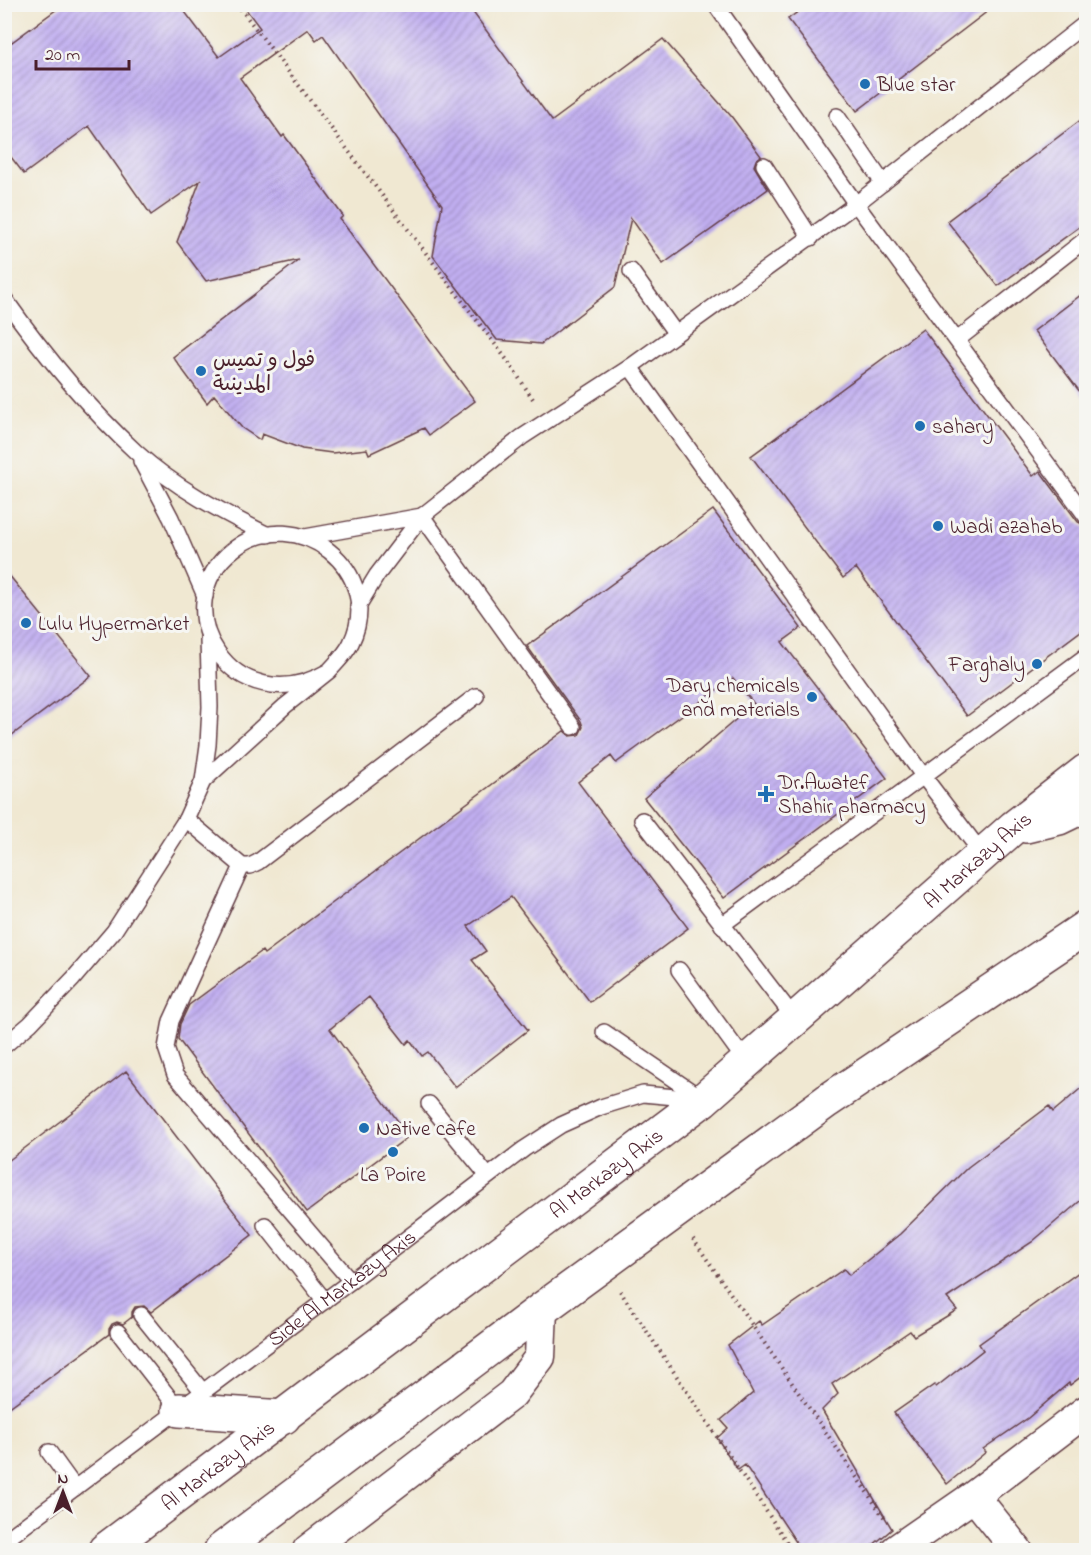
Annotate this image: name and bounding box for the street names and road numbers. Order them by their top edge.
street label: Al Markazy Axis [918,805,1039,917]
street label: Al Markazy Axis [544,1122,670,1227]
street label: Side Al Markazy Axis [262,1223,423,1355]
street label: Al Markazy Axis [156,1414,282,1520]

